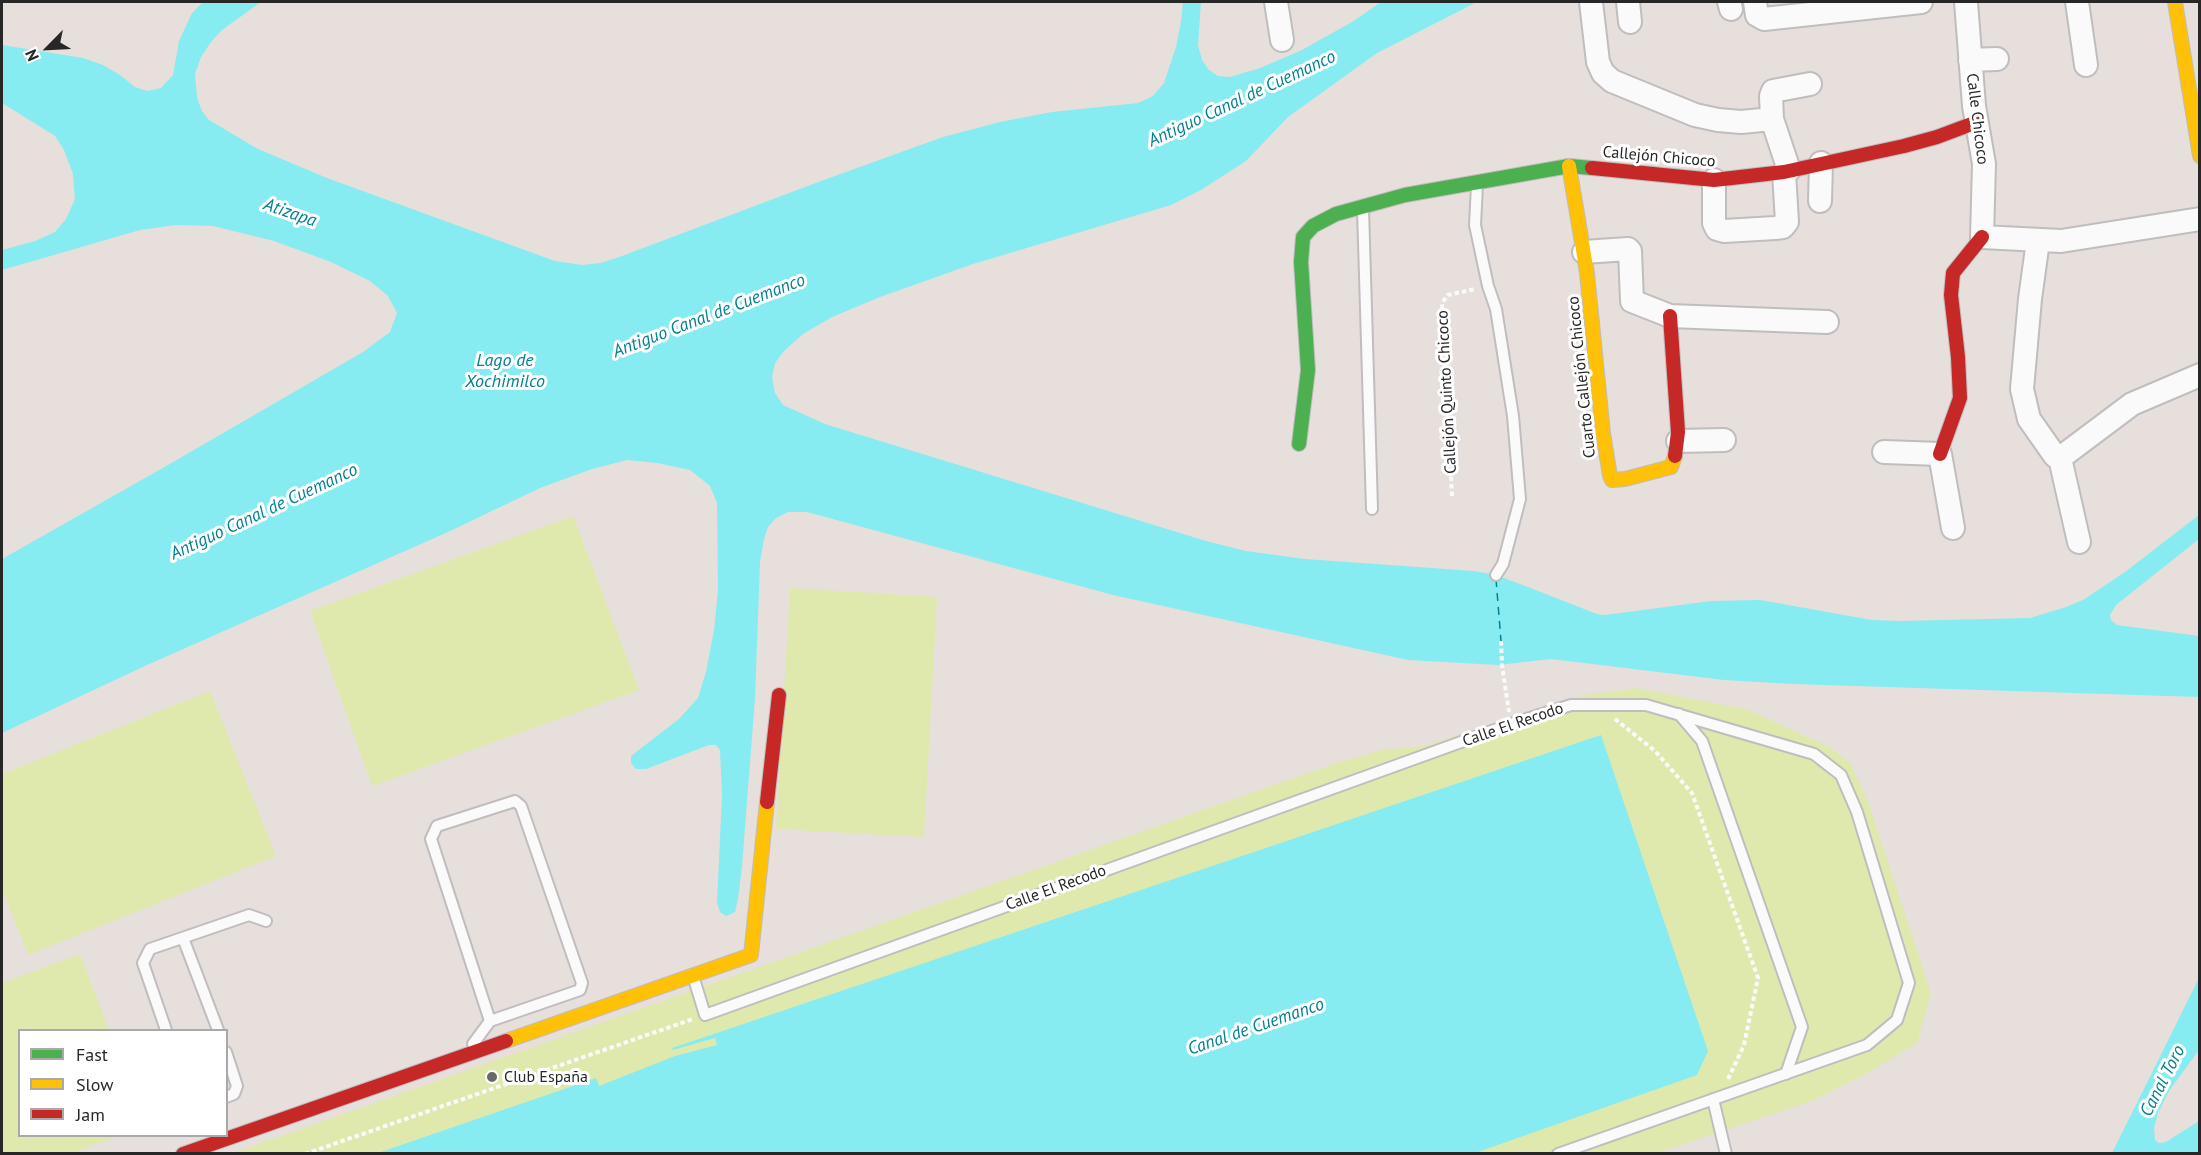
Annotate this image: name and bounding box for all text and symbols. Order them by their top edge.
north arrow [18,18,78,78]
text: N [20,46,43,64]
water label: Antiguo Canal de Cuemanco [1145,46,1339,152]
street label: Calle Chicoco [1962,72,1992,166]
street label: Callejón Chicoco [1602,143,1716,171]
water label: Atizapa [261,194,319,232]
water label: Antiguo Canal de Cuemanco [610,269,808,363]
street label: Cuarto Callejón Chicoco [1564,295,1600,459]
street label: Callejón Quinto Chicoco [1433,310,1461,474]
water label: Lago de Xochimilco [465,350,545,392]
water label: Antiguo Canal de Cuemanco [167,459,361,565]
street label: Calle El Recodo [1460,699,1566,751]
street label: Calle El Recodo [1003,861,1109,915]
water label: Canal de Cuemanco [1185,994,1327,1060]
legend [18,1029,228,1137]
water label: Canal Toro [2136,1042,2190,1120]
text: Fast [76,1043,108,1066]
place label: Club España [504,1067,588,1087]
marker: Club España [485,1070,499,1084]
text: Slow [76,1073,114,1096]
text: Jam [76,1103,105,1126]

